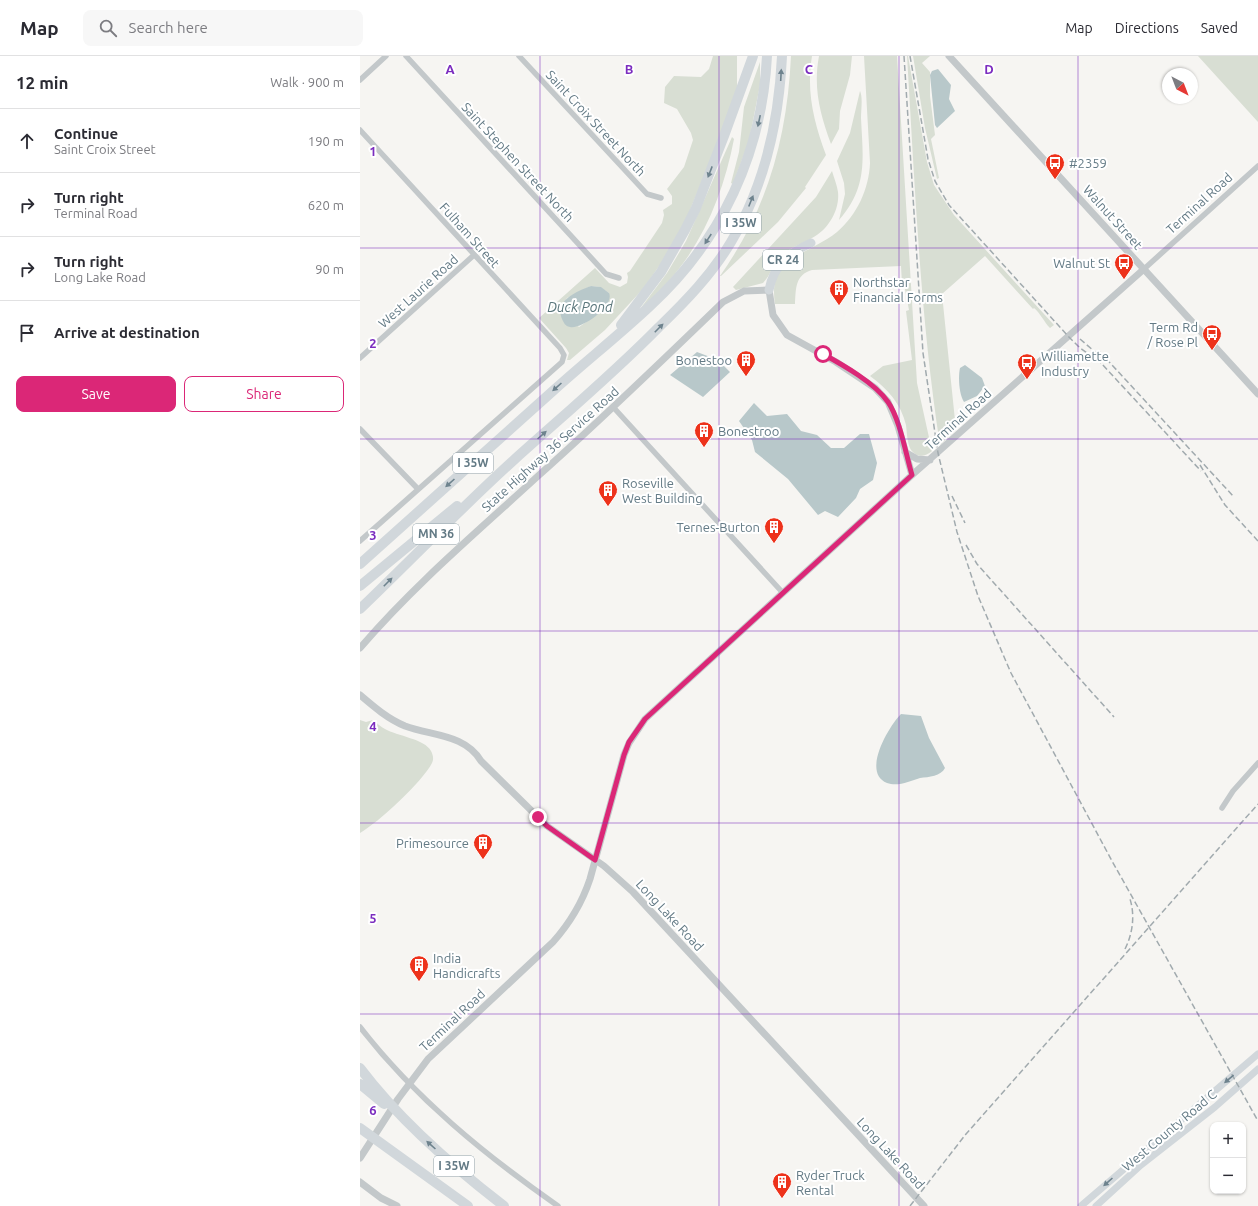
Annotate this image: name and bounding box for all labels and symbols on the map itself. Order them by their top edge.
text: A [445,62,455,76]
text: B [625,62,634,76]
text: C [805,62,814,76]
text: D [984,62,994,76]
street label: Saint Croix Street North [543,67,649,179]
north arrow [1162,68,1198,104]
one-way arrow [778,69,785,81]
street label: Saint Stephen Street North [459,100,577,224]
one-way arrow [755,114,761,127]
text: 1 [369,144,377,158]
bus stop icon: #2359 [1044,152,1066,180]
place label: #2359 [1069,156,1107,170]
one-way arrow [707,167,713,179]
street label: Terminal Road [1163,170,1235,236]
street label: Walnut Street [1081,182,1145,252]
one-way arrow [748,195,754,207]
street label: Fulham Street [437,200,503,270]
road number: I 35W [721,213,761,233]
one-way arrow [704,234,712,244]
road number: CR 24 [763,250,803,270]
street label: West Laurie Road [376,252,460,330]
bus stop icon: Walnut St [1113,252,1135,280]
place label: Walnut St [1053,256,1110,270]
place label: Northstar Financial Forms [853,275,943,304]
building icon: Northstar Financial Forms [828,278,850,306]
water label: Duck Pond [547,299,614,315]
place label: Term Rd / Rose Pl [1147,320,1199,349]
one-way arrow [654,323,664,333]
bus stop icon: Term Rd / Rose Pl [1201,323,1223,351]
text: 2 [369,336,377,350]
route start [814,345,832,363]
building icon: Bonestoo [735,349,757,377]
place label: Williamette Industry [1041,349,1109,378]
bus stop icon: Williamette Industry [1016,352,1038,380]
place label: Bonestoo [676,353,732,367]
one-way arrow [552,383,562,392]
street label: State Highway 36 Service Road [479,384,621,514]
street label: Terminal Road [922,386,994,452]
building icon: Bonestroo [693,420,715,448]
place label: Bonestroo [718,424,779,438]
one-way arrow [537,430,548,439]
road number: I 35W [453,453,493,473]
place label: Roseville West Building [622,476,703,505]
one-way arrow [445,479,455,488]
building icon: Roseville West Building [597,479,619,507]
building icon: Ternes-Burton [763,516,785,544]
place label: Ternes-Burton [677,520,760,534]
road number: MN 36 [413,524,459,544]
text: 3 [369,528,377,542]
one-way arrow [383,577,393,587]
text: 4 [369,719,377,733]
route end [529,808,547,826]
building icon: Primesource [472,832,494,860]
place label: Primesource [396,836,469,850]
street label: Long Lake Road [634,877,706,953]
text: 5 [369,911,377,925]
place label: India Handicrafts [433,951,501,980]
building icon: India Handicrafts [408,954,430,982]
street label: Terminal Road [417,986,487,1054]
one-way arrow [1223,1075,1234,1084]
street label: West County Road C [1119,1087,1219,1173]
text: 6 [369,1103,377,1117]
street label: Long Lake Road [855,1115,927,1191]
one-way arrow [426,1140,436,1150]
road number: I 35W [434,1156,474,1176]
place label: Ryder Truck Rental [796,1168,865,1197]
building icon: Ryder Truck Rental [771,1171,793,1199]
one-way arrow [1103,1177,1114,1186]

